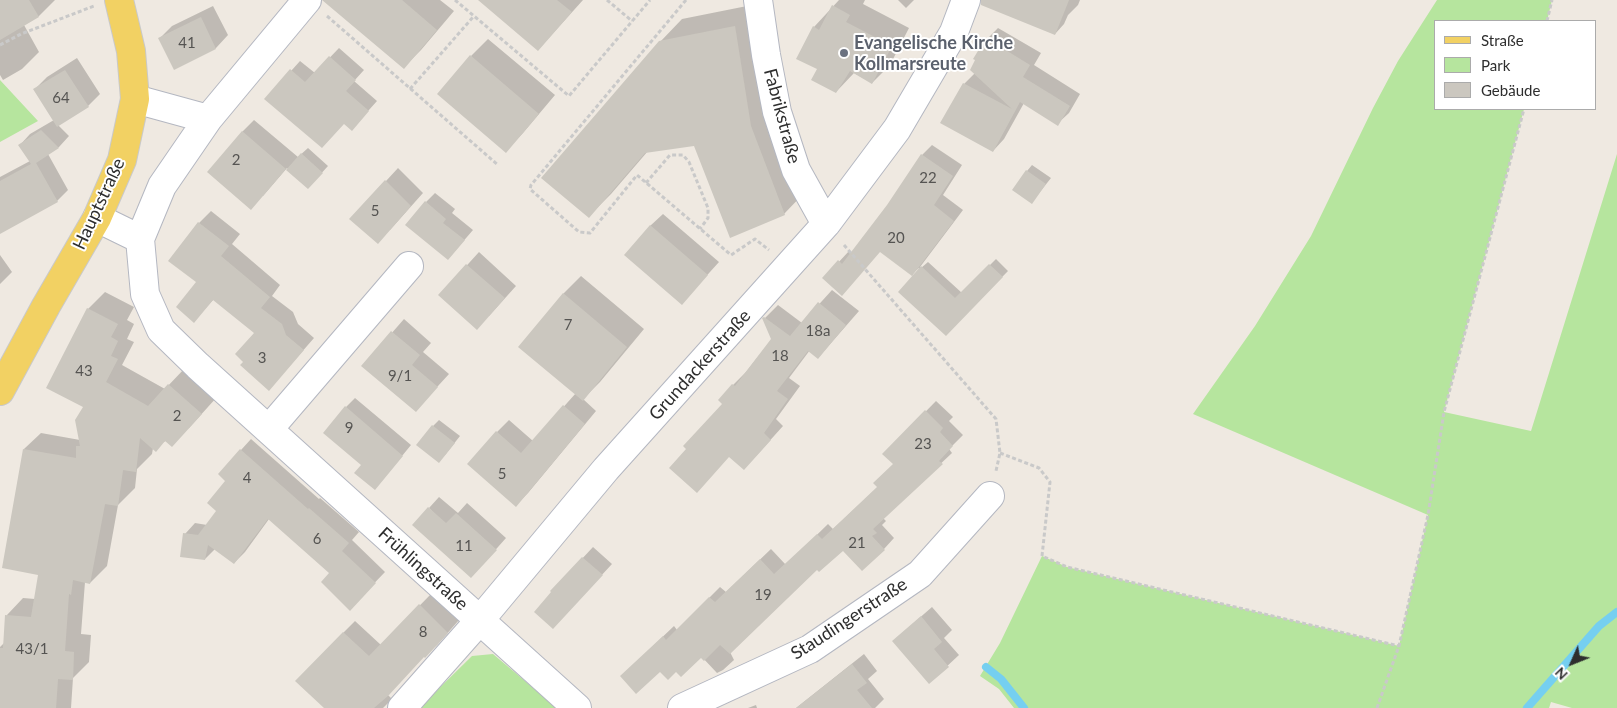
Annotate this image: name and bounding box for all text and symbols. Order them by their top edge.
legend [1434,20,1597,110]
text: Straße [1481,31,1524,49]
place label: Evangelische Kirche Kollmarsreute [854,32,1013,74]
house number: 41 [178,34,196,52]
marker: Evangelische Kirche Kollmarsreute [838,47,850,59]
text: Park [1481,56,1510,74]
street label: Fabrikstraße [759,66,805,166]
text: Gebäude [1481,81,1540,99]
house number: 64 [52,89,70,107]
house number: 2 [232,151,240,169]
street label: Hauptstraße [68,155,130,253]
house number: 22 [919,169,937,187]
house number: 5 [371,202,379,220]
house number: 20 [887,229,905,247]
street label: Grundackerstraße [645,305,755,425]
house number: 7 [564,316,572,334]
house number: 18a [806,322,830,340]
house number: 18 [771,347,789,365]
house number: 3 [258,349,266,367]
house number: 43 [75,362,93,380]
house number: 9/1 [388,367,412,385]
house number: 2 [173,407,181,425]
house number: 9 [345,419,353,437]
house number: 23 [914,435,932,453]
house number: 5 [498,465,506,483]
house number: 4 [243,469,251,487]
street label: Frühlingstraße [374,523,472,615]
house number: 6 [313,530,321,548]
house number: 21 [848,534,866,552]
house number: 11 [455,537,473,555]
street label: Staudingerstraße [787,573,911,665]
house number: 19 [754,586,772,604]
house number: 8 [419,623,427,641]
north arrow [1547,638,1597,688]
house number: 43/1 [16,640,48,658]
text: N [1551,664,1571,684]

